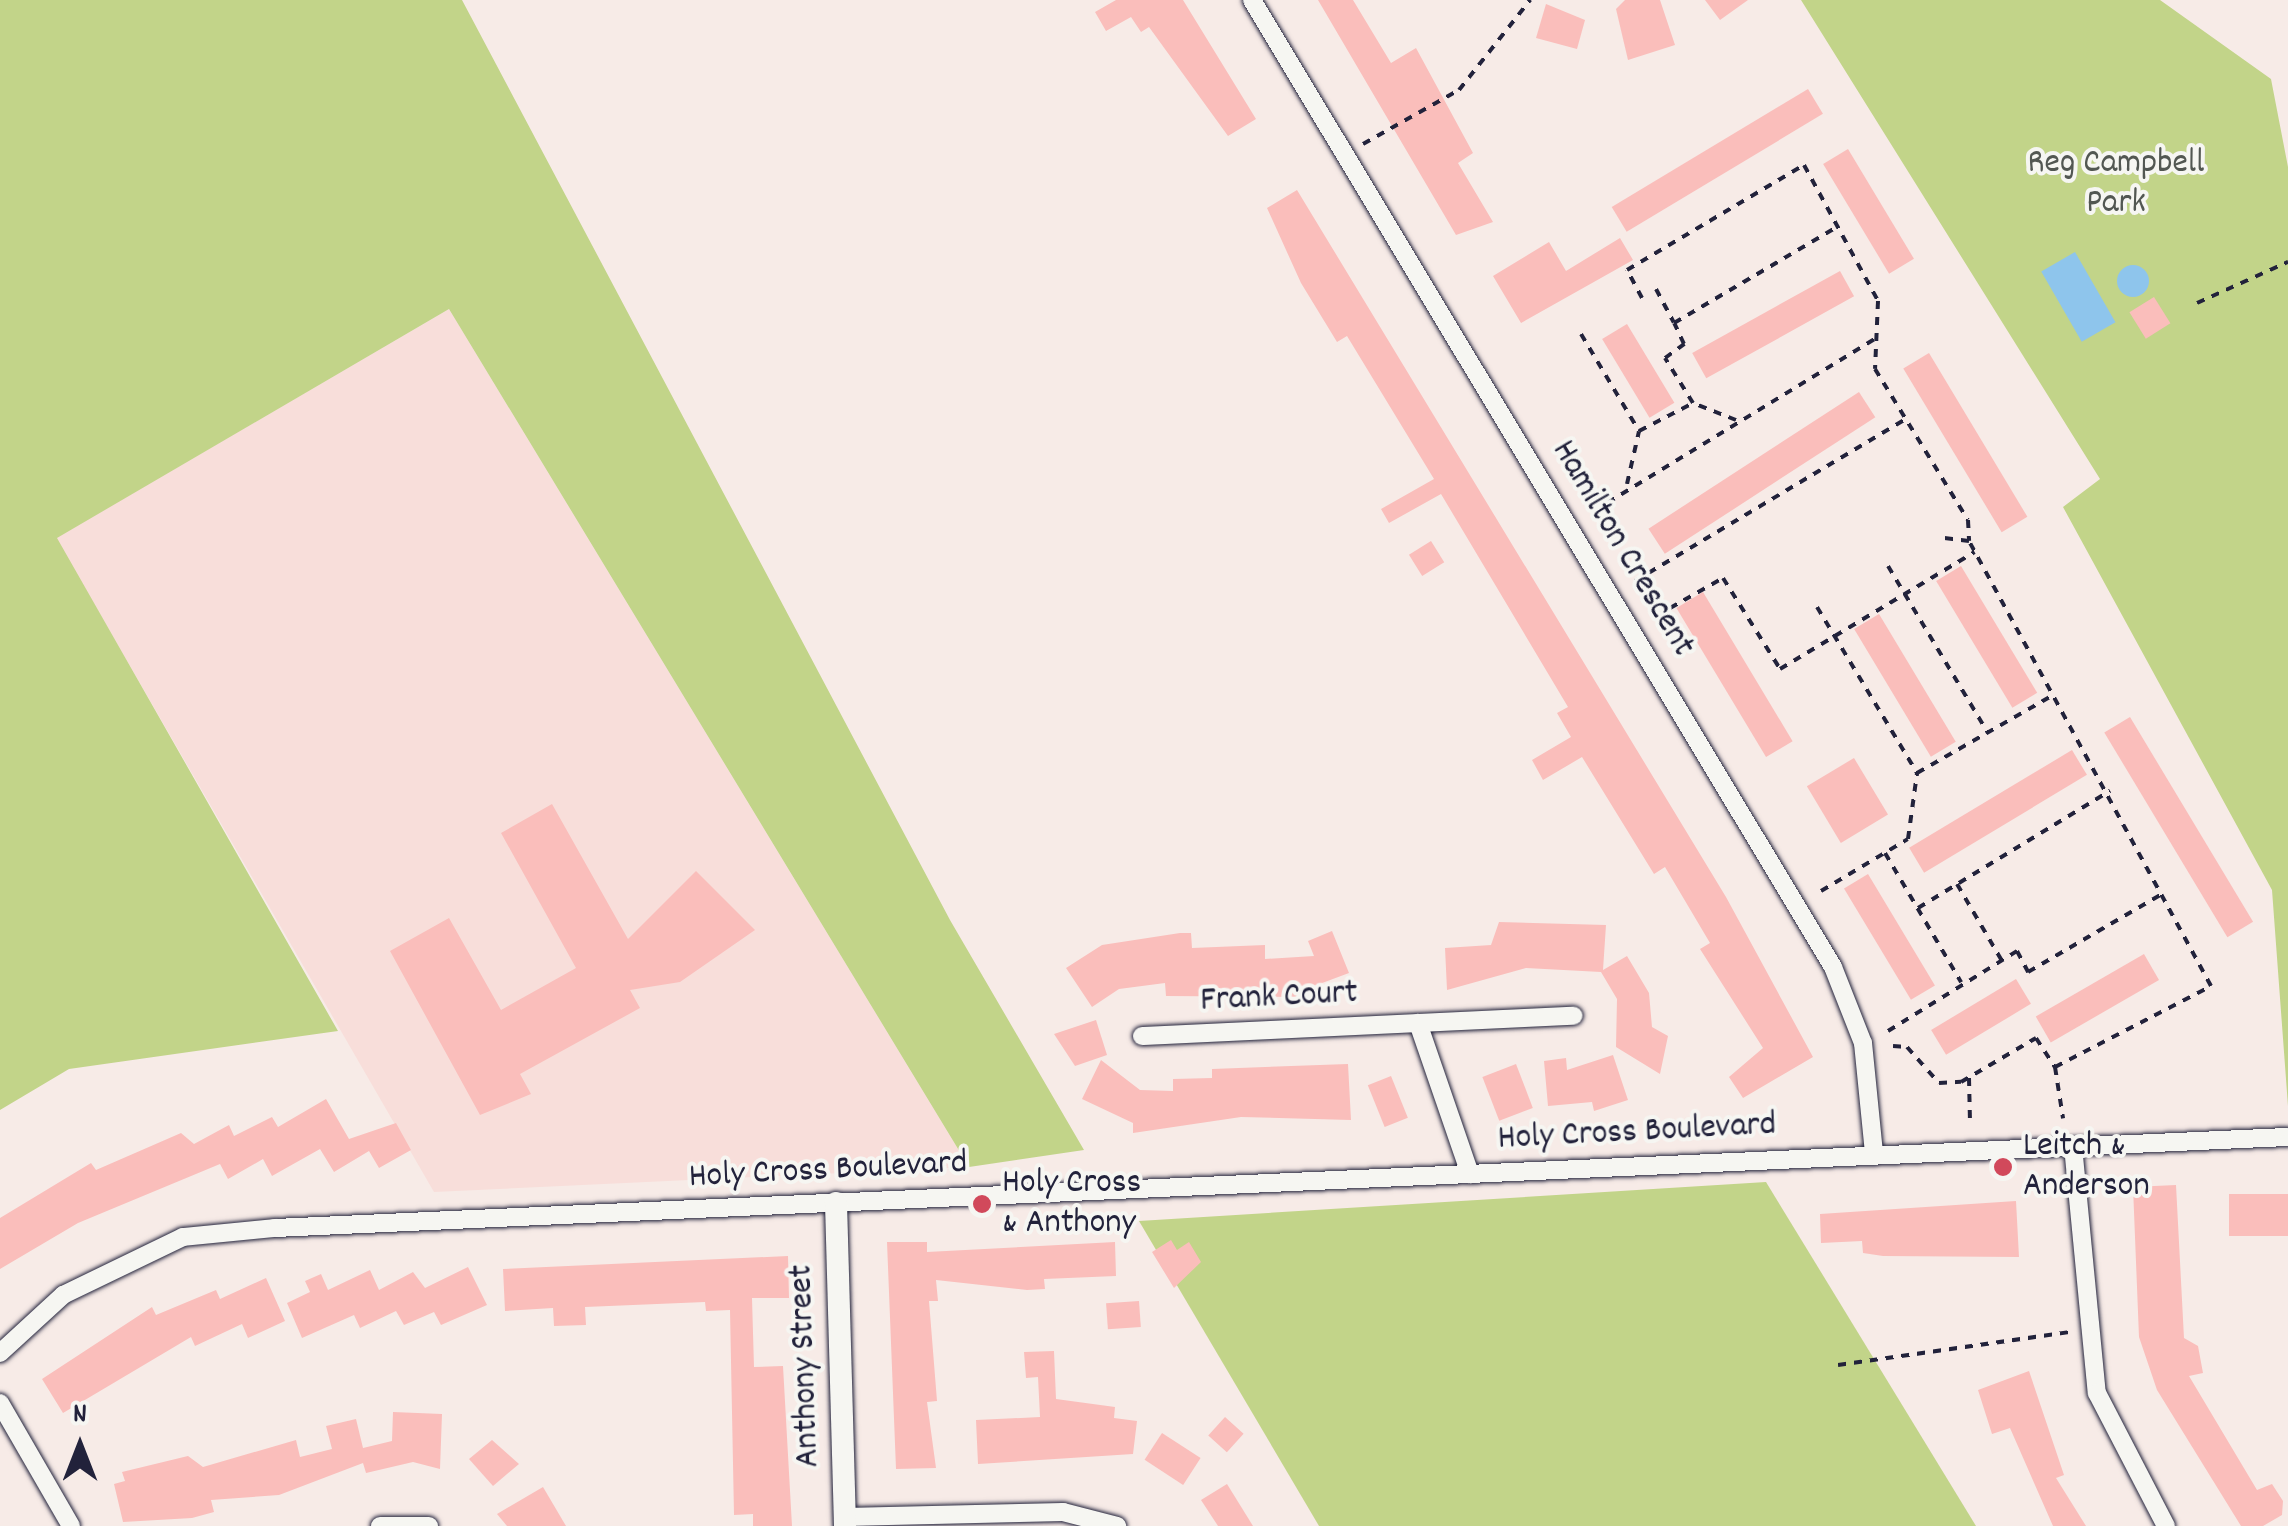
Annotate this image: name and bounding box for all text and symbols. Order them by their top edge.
park label: Reg Campbell Park [2028,143,2204,225]
street label: Hamilton Crescent [1541,433,1703,665]
street label: Frank Court [1199,973,1359,1023]
street label: Holy Cross Boulevard [1497,1105,1777,1161]
place label: Leitch & Anderson [2023,1126,2150,1208]
street label: Holy Cross Boulevard [688,1143,968,1199]
marker: Leitch & Anderson [1992,1156,2014,1178]
place label: Holy Cross & Anthony [1002,1163,1141,1245]
marker: Holy Cross & Anthony [971,1193,993,1215]
street label: Anthony Street [781,1264,831,1468]
north arrow [30,1396,130,1496]
text: N [73,1396,87,1436]

